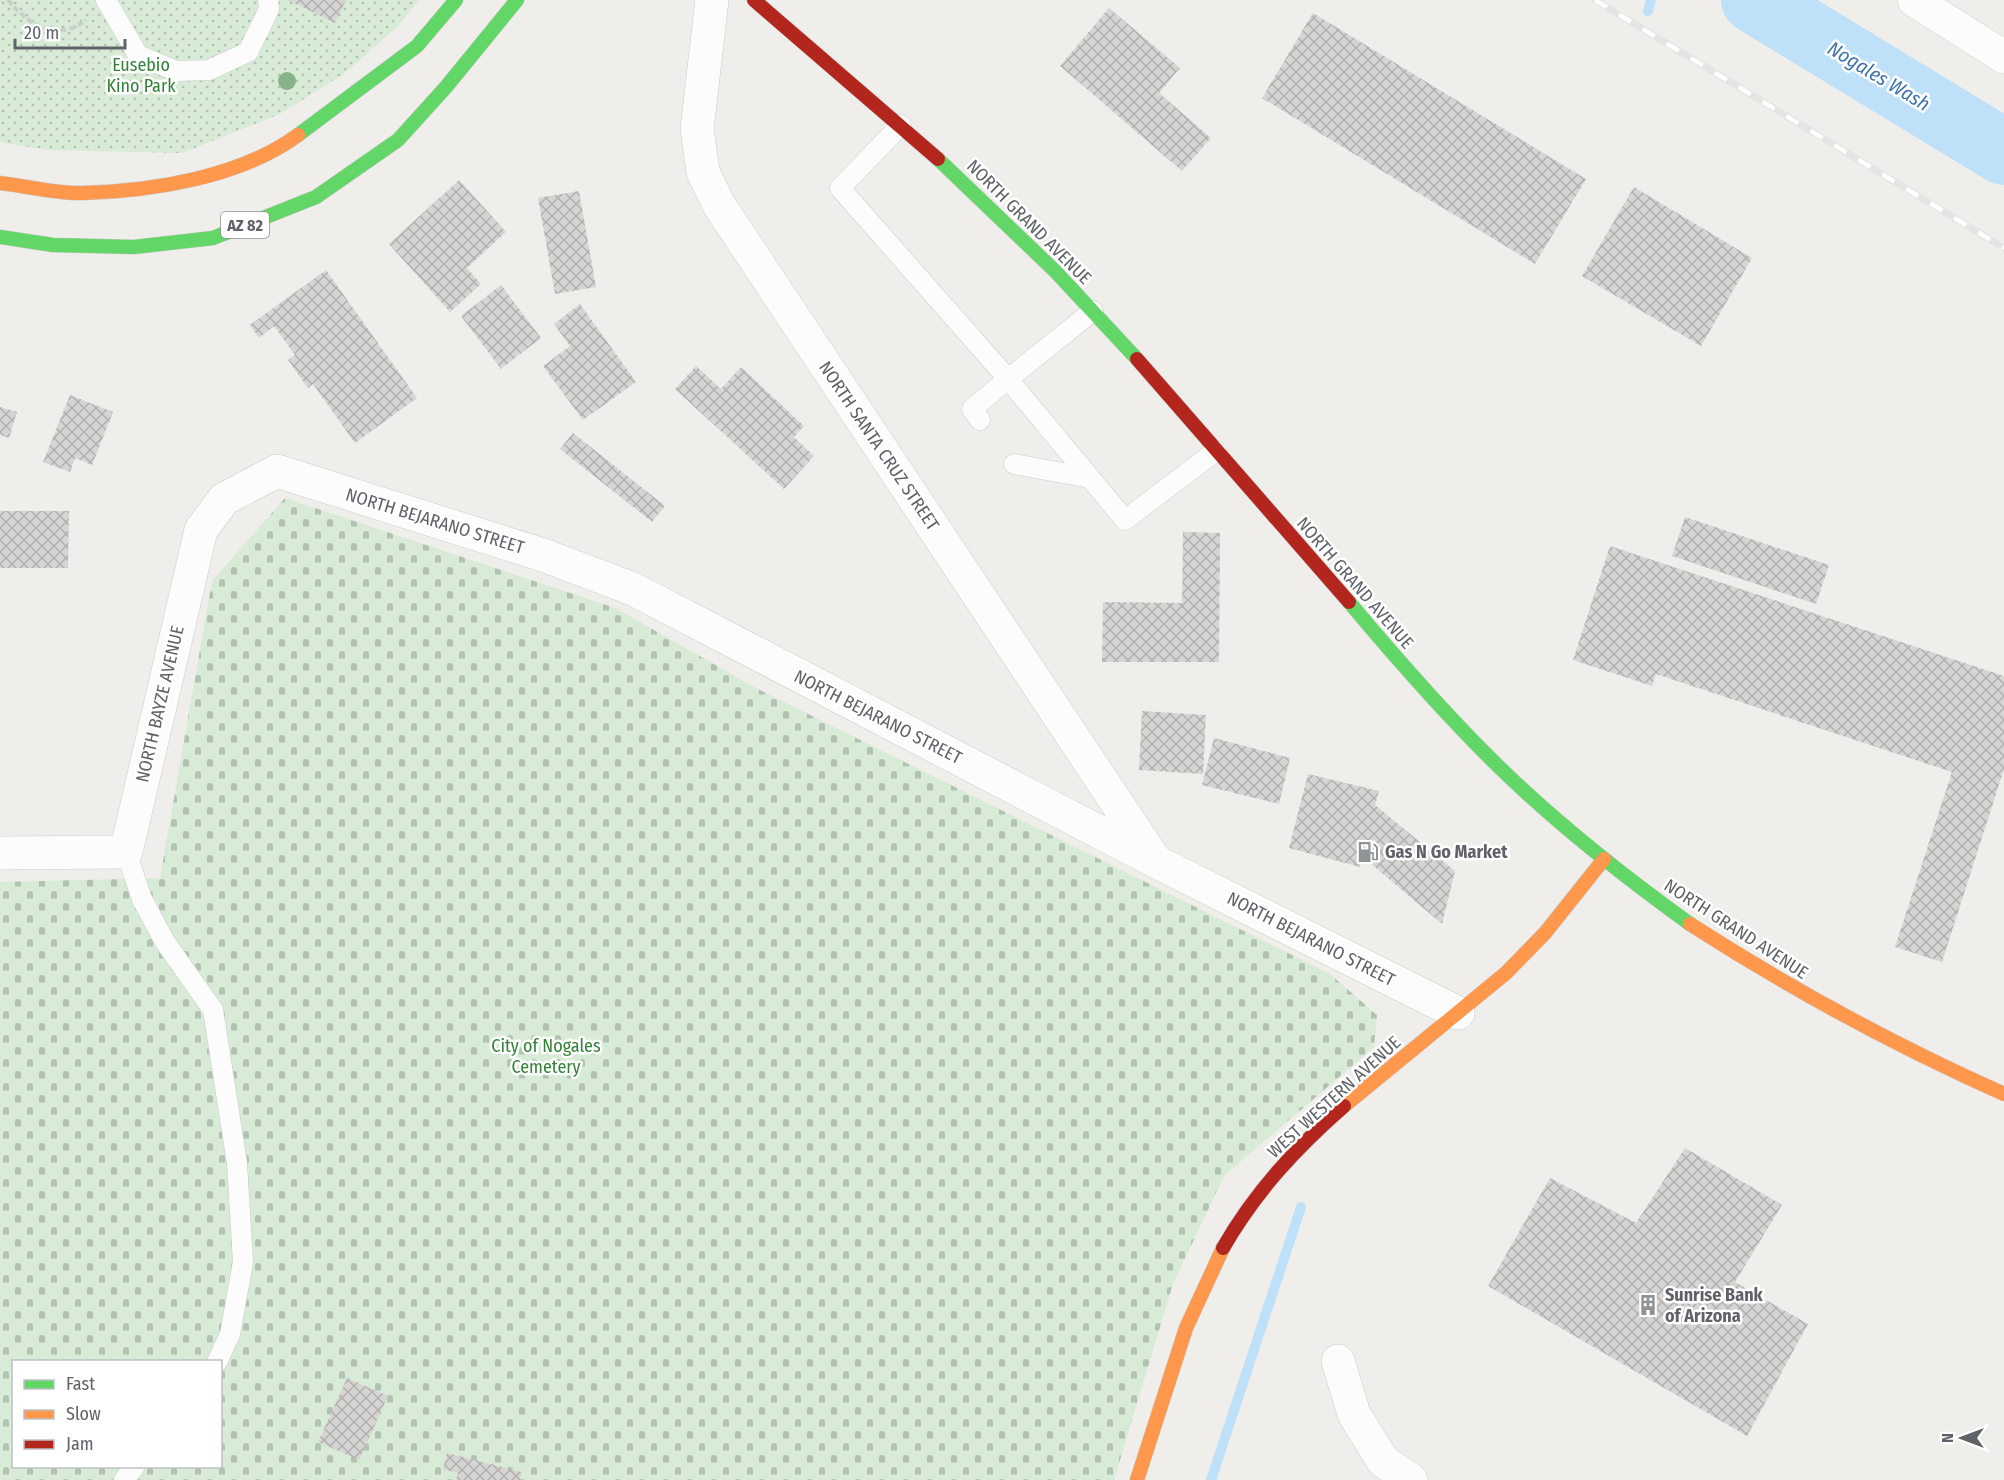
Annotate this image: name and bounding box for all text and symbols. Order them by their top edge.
scale bar [15,12,124,50]
text: 20 m [24,22,59,44]
water label: Nogales Wash [1823,36,1935,116]
park label: Eusebio Kino Park [106,54,176,97]
street label: NORTH GRAND AVENUE [962,155,1096,289]
road number: AZ 82 [221,212,269,238]
street label: NORTH SANTA CRUZ STREET [814,357,944,535]
street label: NORTH BEJARANO STREET [343,483,527,559]
street label: NORTH GRAND AVENUE [1292,513,1418,653]
street label: NORTH BAYZE AVENUE [131,624,189,784]
street label: NORTH BEJARANO STREET [790,665,966,769]
fuel station icon: Gas N Go Market [1356,840,1380,864]
place label: Gas N Go Market [1385,841,1508,863]
street label: NORTH GRAND AVENUE [1660,874,1812,984]
street label: NORTH BEJARANO STREET [1223,887,1399,991]
street label: WEST WESTERN AVENUE [1263,1031,1405,1163]
park label: City of Nogales Cemetery [491,1035,601,1078]
place label: Sunrise Bank of Arizona [1665,1284,1764,1327]
building icon: Sunrise Bank of Arizona [1636,1293,1660,1317]
legend [12,1360,222,1468]
text: Fast [66,1373,95,1395]
text: Slow [66,1403,101,1425]
north arrow [1932,1408,1992,1468]
text: Jam [66,1433,94,1455]
text: N [1938,1433,1957,1443]

